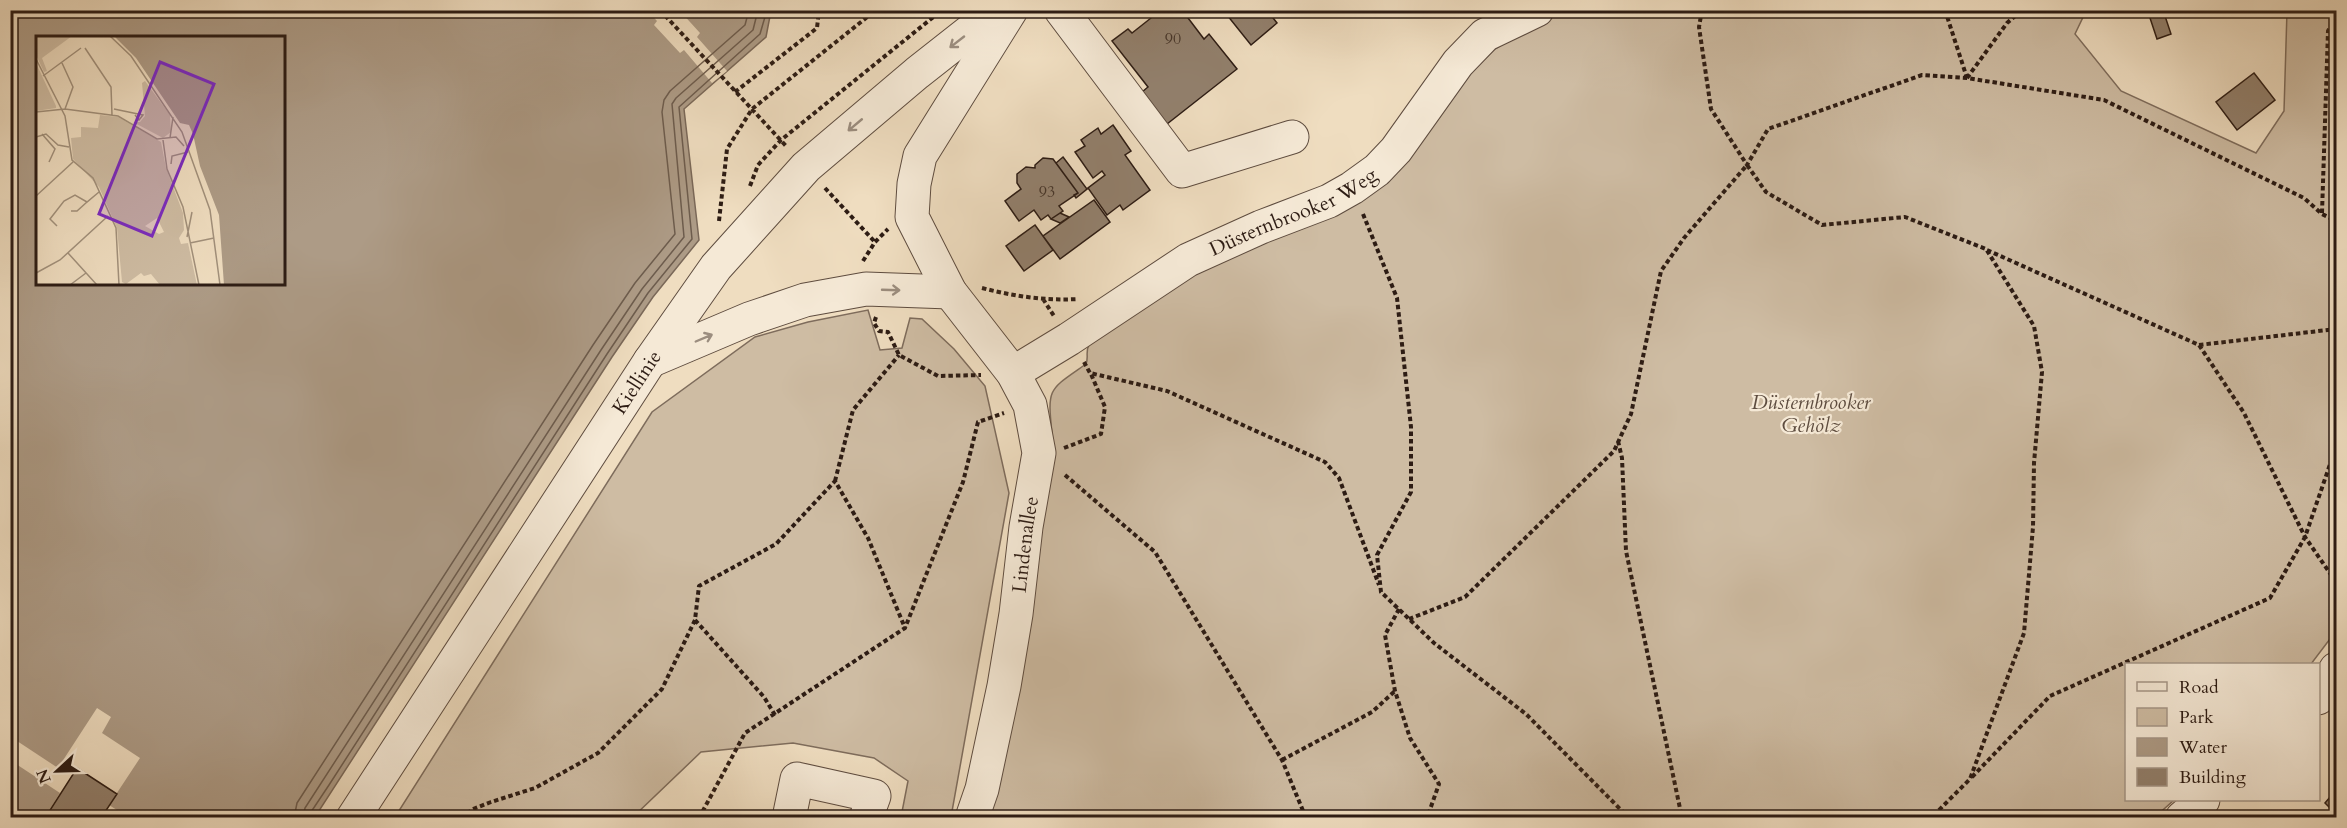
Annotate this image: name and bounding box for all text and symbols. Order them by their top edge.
house number: 90 [1165,28,1181,50]
one-way arrow [949,35,965,48]
inset map [36,36,285,285]
one-way arrow [848,118,863,132]
street label: Düsternbrooker Weg [1205,161,1383,263]
house number: 93 [1039,181,1055,203]
one-way arrow [880,284,900,296]
one-way arrow [694,332,712,343]
street label: Kiellinie [606,345,668,420]
park label: Düsternbrooker Gehölz [1751,389,1872,439]
street label: Lindenallee [1006,494,1045,594]
legend [2125,663,2320,801]
text: Road [2179,675,2219,700]
text: Park [2179,705,2214,730]
text: Water [2178,735,2228,760]
north arrow [27,741,87,801]
text: Building [2179,765,2247,790]
text: N [31,766,57,787]

